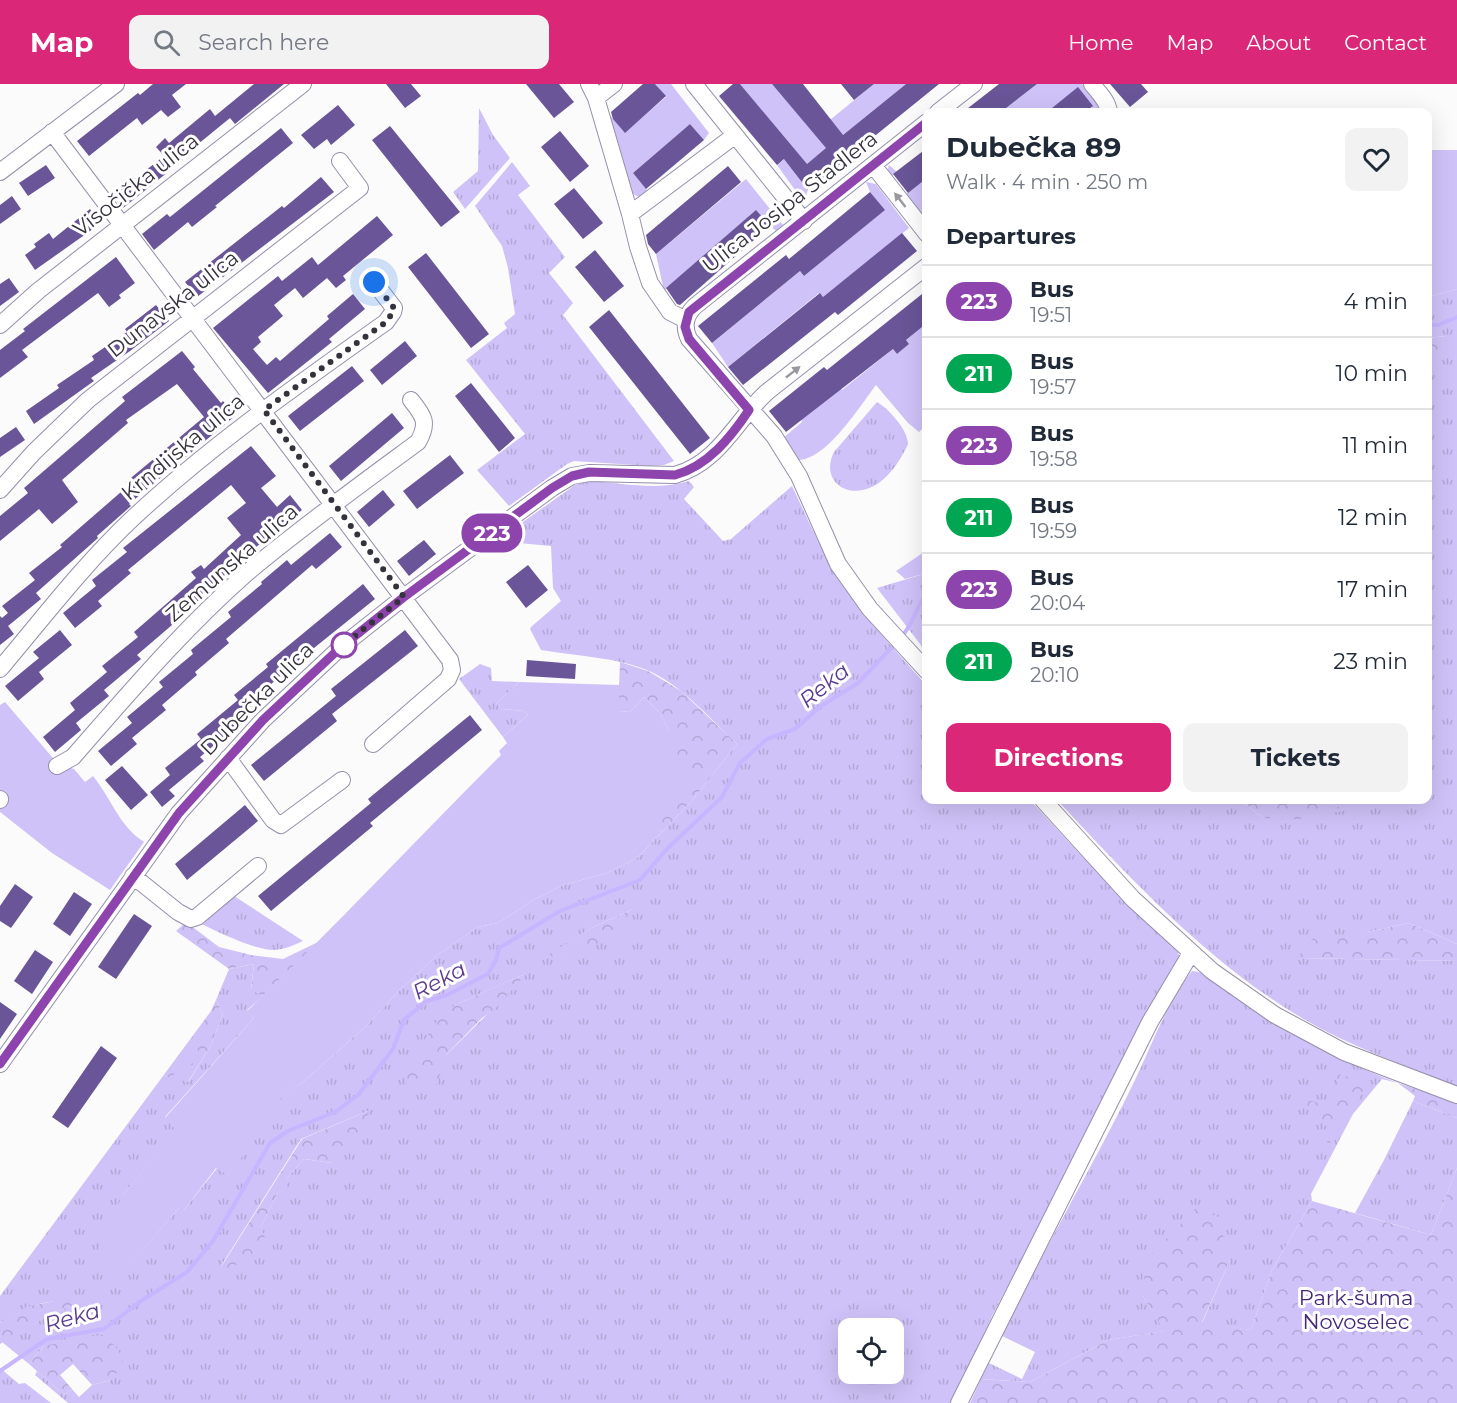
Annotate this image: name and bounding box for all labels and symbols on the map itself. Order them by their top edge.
street label: Ulica Josipa Stadlera [697,126,882,278]
street label: Visočička ulica [68,128,203,241]
one-way arrow [894,192,906,207]
street label: Dunavska ulica [102,245,243,362]
your location [359,267,389,297]
one-way arrow [786,366,801,378]
street label: Krndijska ulica [116,388,249,505]
street label: Zemunska ulica [161,498,303,627]
line badge: 223 [458,514,526,552]
unlabelled marker [331,632,357,658]
street label: Dubečka ulica [195,637,318,760]
water label: Reka [794,657,855,714]
water label: Reka [408,955,471,1006]
park label: Park-šuma Novoselec [1299,1285,1413,1334]
water label: Reka [41,1297,103,1338]

